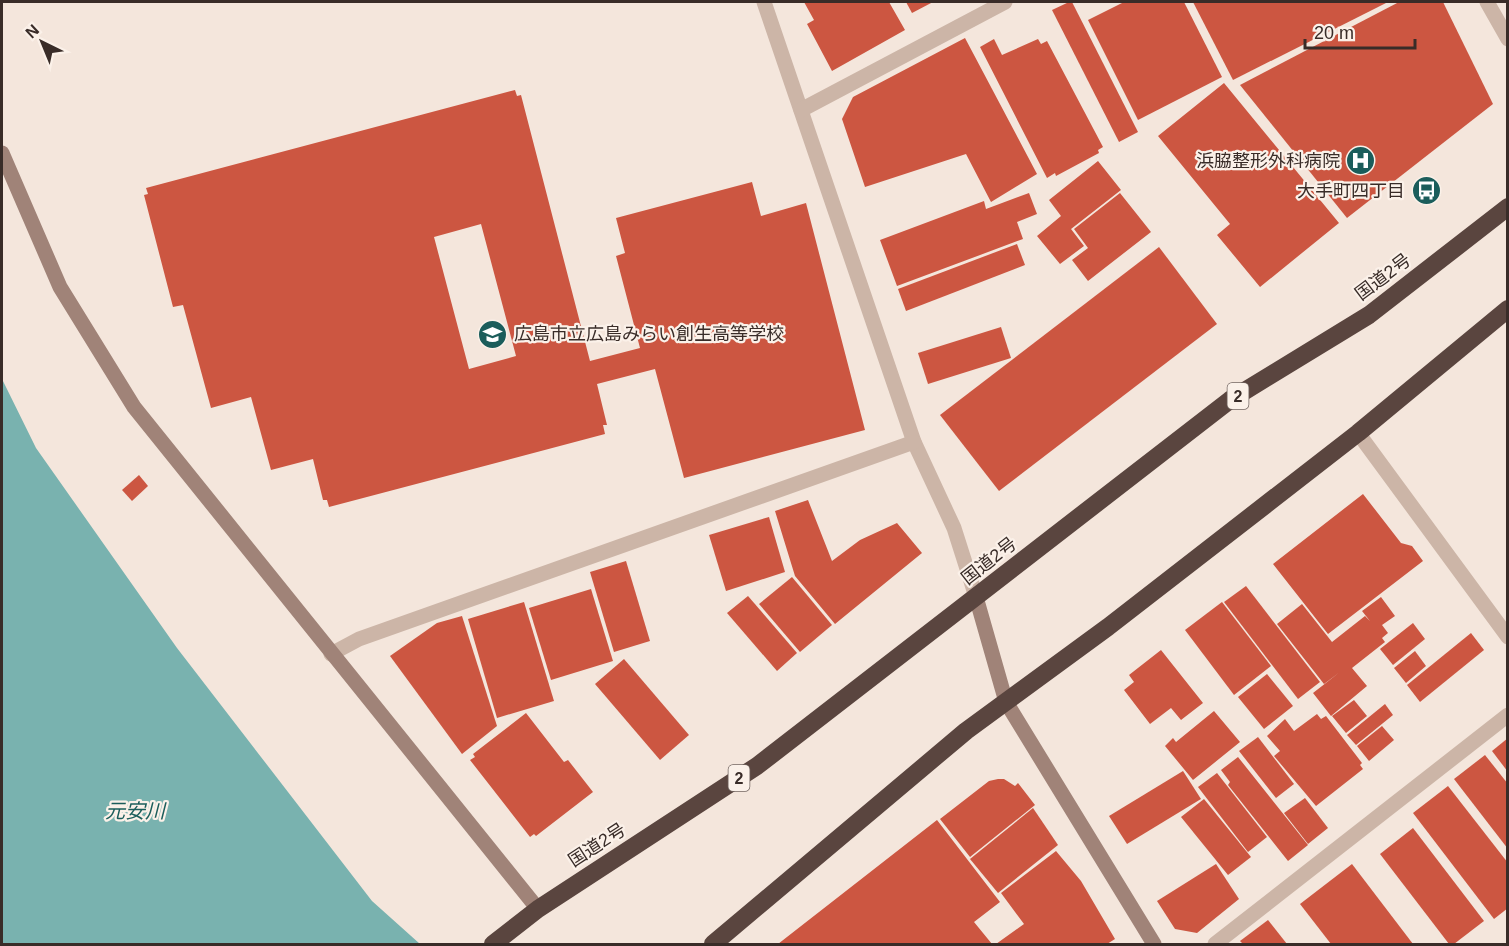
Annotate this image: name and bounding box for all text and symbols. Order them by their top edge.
north arrow [12,12,72,72]
scale bar [1305,12,1414,50]
text: N [22,21,42,42]
text: 20 m [1314,23,1354,43]
hospital icon: 浜脇整形外科病院 [1345,145,1377,177]
place label: 浜脇整形外科病院 [1196,151,1340,171]
bus stop icon: 大手町四丁目 [1410,175,1442,207]
place label: 大手町四丁目 [1297,181,1405,201]
street label: 国道2号 [1351,250,1415,304]
school or university icon: 広島市立広島みらい創生高等学校 [477,318,509,350]
place label: 広島市立広島みらい創生高等学校 [514,324,784,344]
road number: 2 [1228,383,1248,409]
street label: 国道2号 [958,533,1020,589]
road number: 2 [728,765,750,791]
water label: 元安川 [105,800,167,822]
street label: 国道2号 [565,819,629,871]

